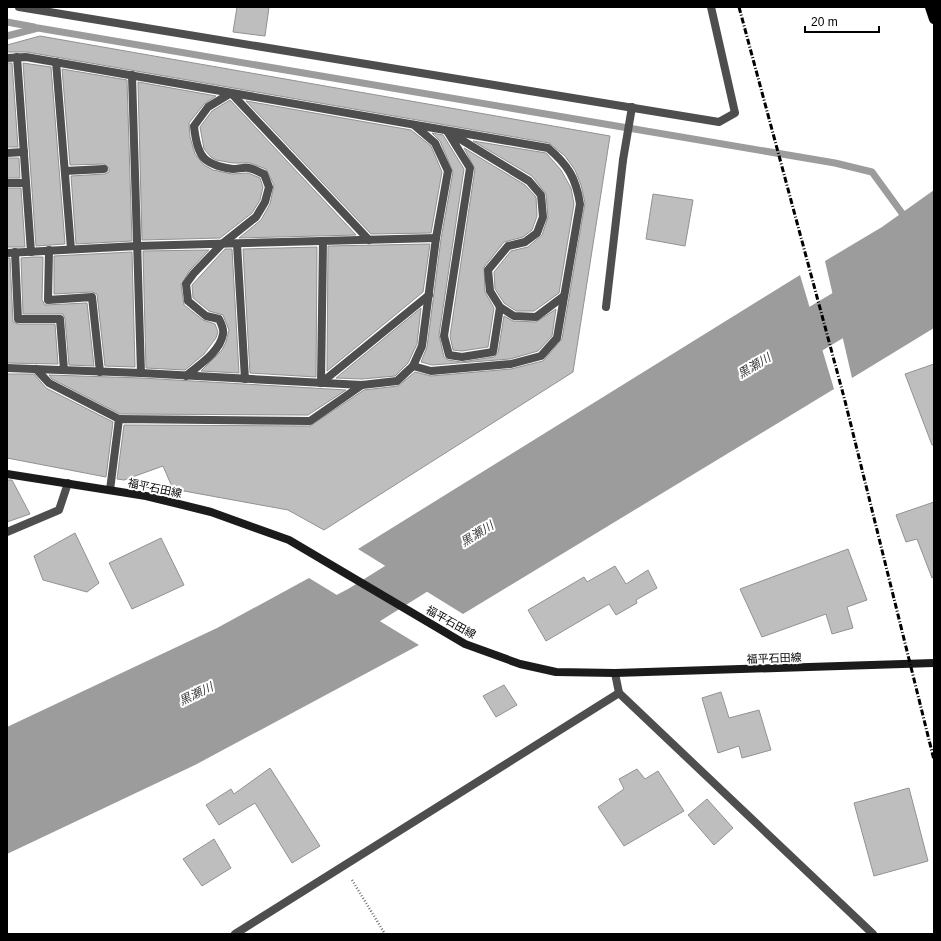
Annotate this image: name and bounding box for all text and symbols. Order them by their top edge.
scale bar [805,8,879,34]
text: 20 m [811,15,838,29]
water label: 黒瀬川 [735,350,775,381]
street label: 福平石田線 [127,476,183,500]
water label: 黒瀬川 [458,517,498,549]
street label: 福平石田線 [424,603,478,641]
street label: 福平石田線 [746,651,802,665]
water label: 黒瀬川 [177,679,217,708]

